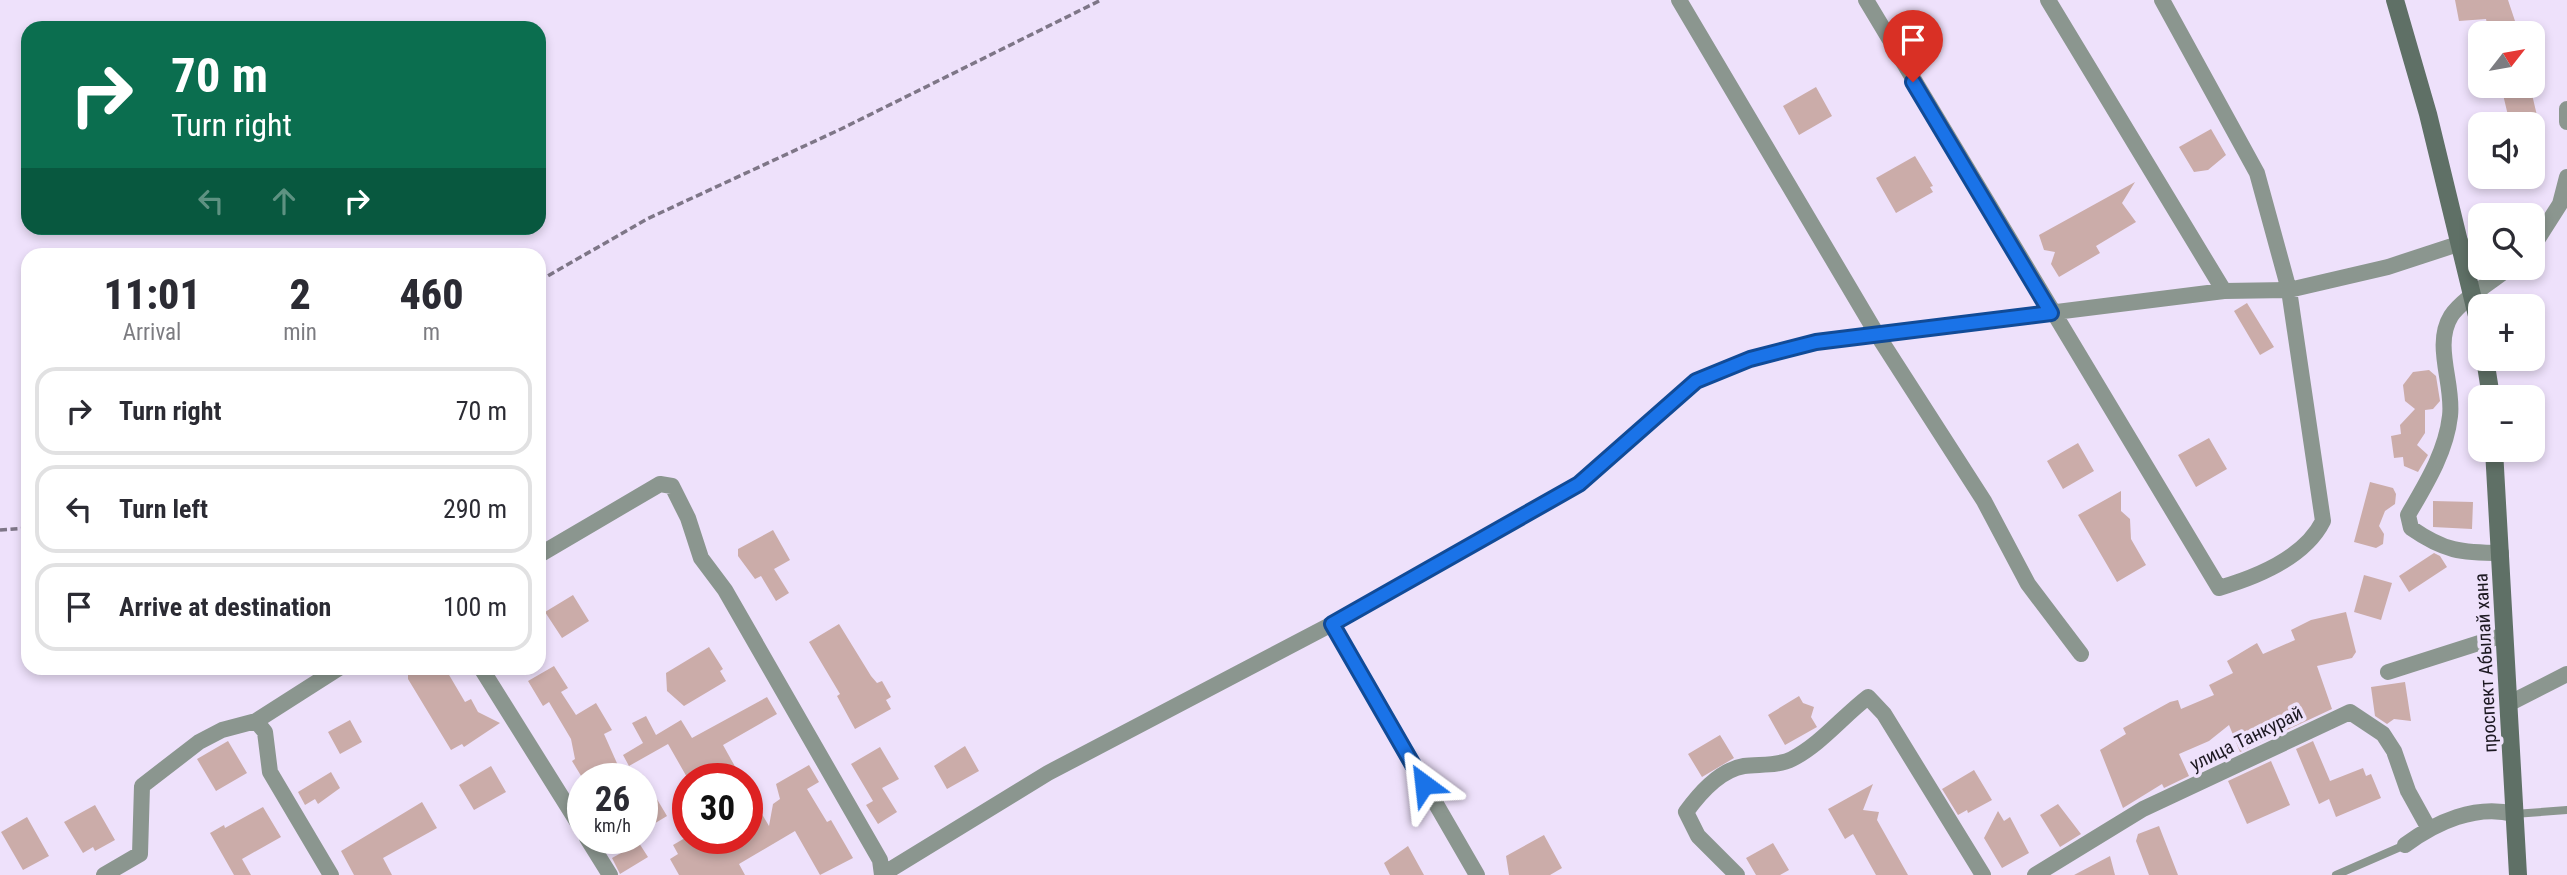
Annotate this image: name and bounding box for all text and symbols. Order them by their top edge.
pin [1883,10,1943,82]
icon: arrive [1894,21,1932,59]
north arrow [2468,21,2544,98]
map controls [2468,21,2545,462]
text: 70 m [171,47,268,104]
icon: right [56,49,147,140]
text: Turn right [171,106,292,144]
button: sound [2468,112,2545,189]
icon: left [192,182,230,220]
icon: ahead [265,182,303,220]
icon: right [338,182,376,220]
button: search [2468,203,2545,280]
text: 11:01 [103,270,201,319]
text: 2 [289,270,311,319]
text: 460 [399,270,464,319]
button: + [2468,294,2545,371]
text: Arrival [123,319,181,346]
text: min [283,319,317,346]
text: m [423,319,440,346]
button: − [2468,385,2545,462]
icon: right [60,392,98,430]
text: Turn right [119,396,221,426]
text: 70 m [456,396,507,426]
icon: left [60,490,98,528]
text: Turn left [119,494,208,524]
text: 290 m [443,494,507,524]
street label: проспект Абылай хана [2469,573,2502,753]
icon: arrive [60,588,98,626]
text: Arrive at destination [119,592,331,622]
text: 100 m [443,592,507,622]
street label: улица Танкурай [2186,701,2306,776]
position arrow [1387,747,1461,821]
speed limit sign: 30 [672,763,763,854]
text: 26 [595,779,630,820]
text: km/h [594,815,631,836]

